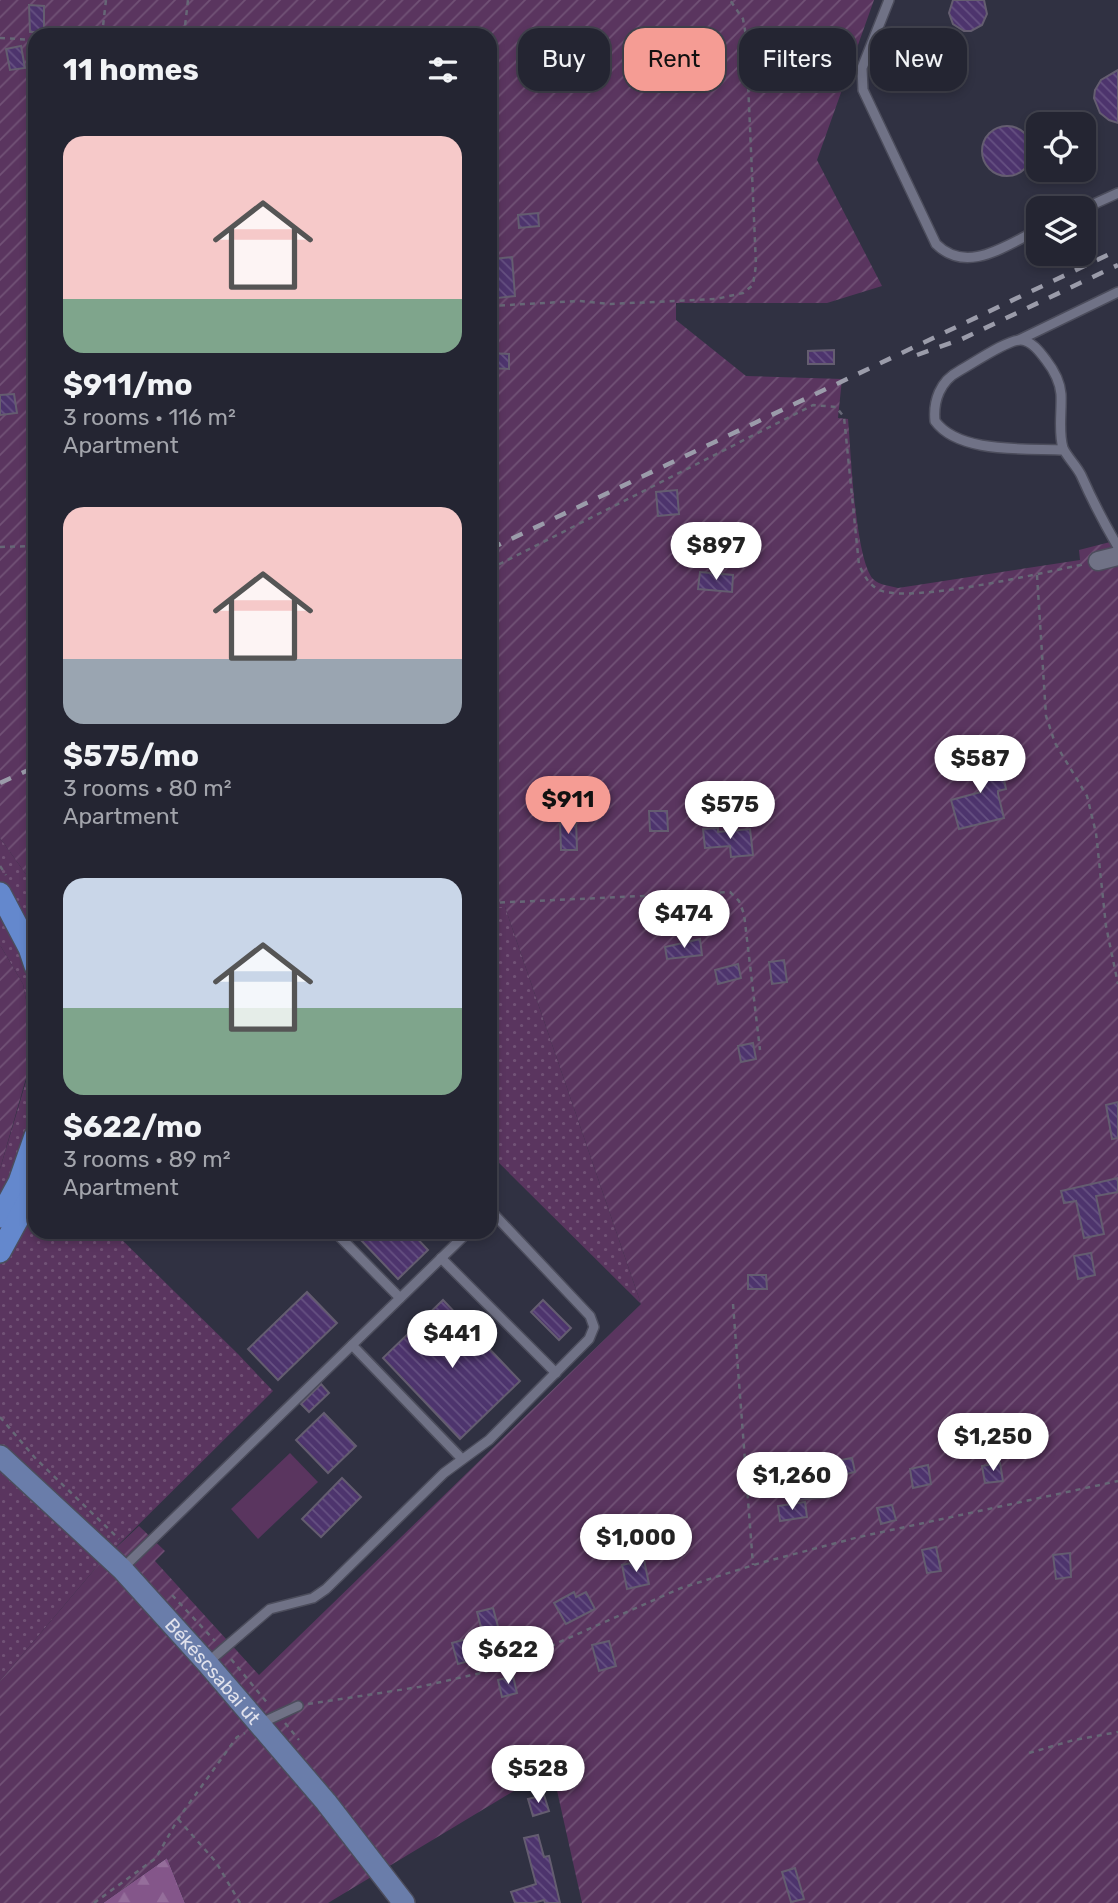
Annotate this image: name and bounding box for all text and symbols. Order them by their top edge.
chip: Buy [518,28,610,91]
chip: Rent [624,28,725,91]
chip: Filters [739,28,856,91]
chip: New [870,28,967,91]
icon: filters [424,51,462,89]
text: 11 homes [63,52,199,88]
map controls [1026,112,1096,266]
button: locate [1026,112,1096,182]
icon: home [200,182,326,308]
button: layers [1026,196,1096,266]
text: $911/mo [63,367,193,403]
text: 3 rooms · 116 m² [63,403,236,431]
text: Apartment [63,431,179,459]
pin: $897 [675,522,757,582]
text: $897 [687,531,745,559]
icon: home [200,553,326,679]
pin: $587 [939,736,1021,795]
text: $575/mo [63,738,199,774]
text: $587 [951,744,1009,772]
text: 3 rooms · 80 m² [63,774,232,802]
pin: $911 [527,776,609,836]
pin: $575 [689,782,771,841]
text: $911 [542,785,594,813]
text: $575 [701,790,759,818]
text: Apartment [63,802,179,830]
pin: $474 [643,890,725,950]
text: $474 [655,899,713,927]
icon: home [200,924,326,1050]
text: $622/mo [63,1109,202,1145]
text: 3 rooms · 89 m² [63,1145,231,1173]
text: Apartment [63,1173,179,1201]
pin: $441 [411,1310,493,1370]
text: $441 [423,1319,481,1347]
pin: $1,250 [936,1414,1050,1473]
text: $1,250 [954,1422,1032,1450]
pin: $1,260 [735,1452,849,1512]
text: $1,260 [753,1461,831,1489]
pin: $1,000 [579,1514,693,1574]
text: $1,000 [596,1523,676,1551]
street label: Békéscsabai út [160,1613,266,1730]
pin: $622 [467,1626,549,1686]
text: $622 [478,1635,538,1663]
pin: $528 [497,1745,579,1805]
text: $528 [508,1754,568,1782]

